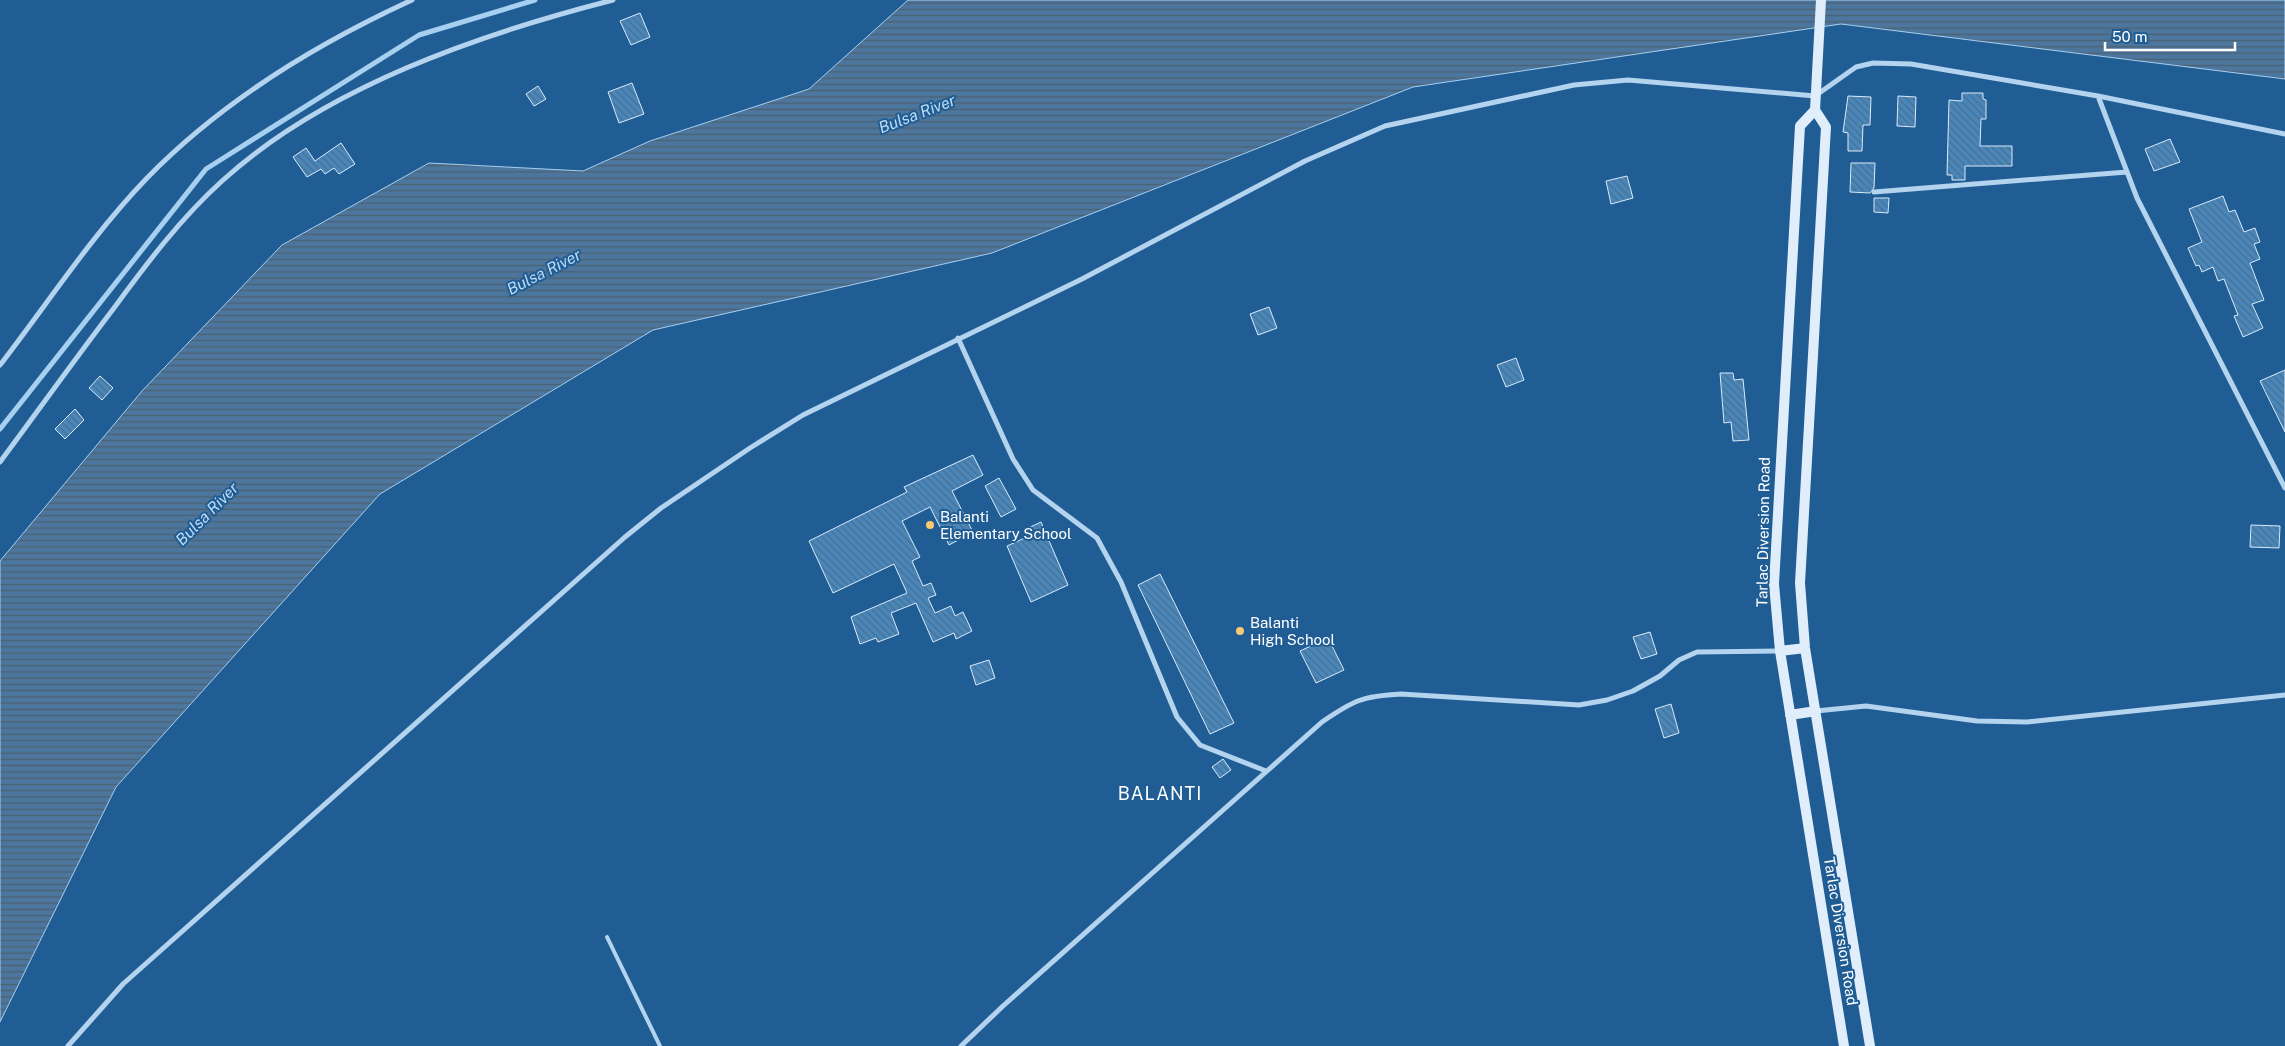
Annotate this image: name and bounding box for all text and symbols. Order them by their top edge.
scale bar [2105,20,2235,52]
text: 50 m [2112,28,2147,45]
water label: Bulsa River [876,90,959,137]
water label: Bulsa River [504,245,585,299]
street label: Tarlac Diversion Road [1753,457,1773,607]
water label: Bulsa River [172,478,243,549]
place label: Balanti Elementary School [940,508,1072,542]
marker: Balanti Elementary School [924,519,936,531]
place label: Balanti High School [1250,614,1335,648]
marker: Balanti High School [1234,625,1246,637]
district label: BALANTI [1118,783,1202,804]
street label: Tarlac Diversion Road [1821,856,1861,1006]

